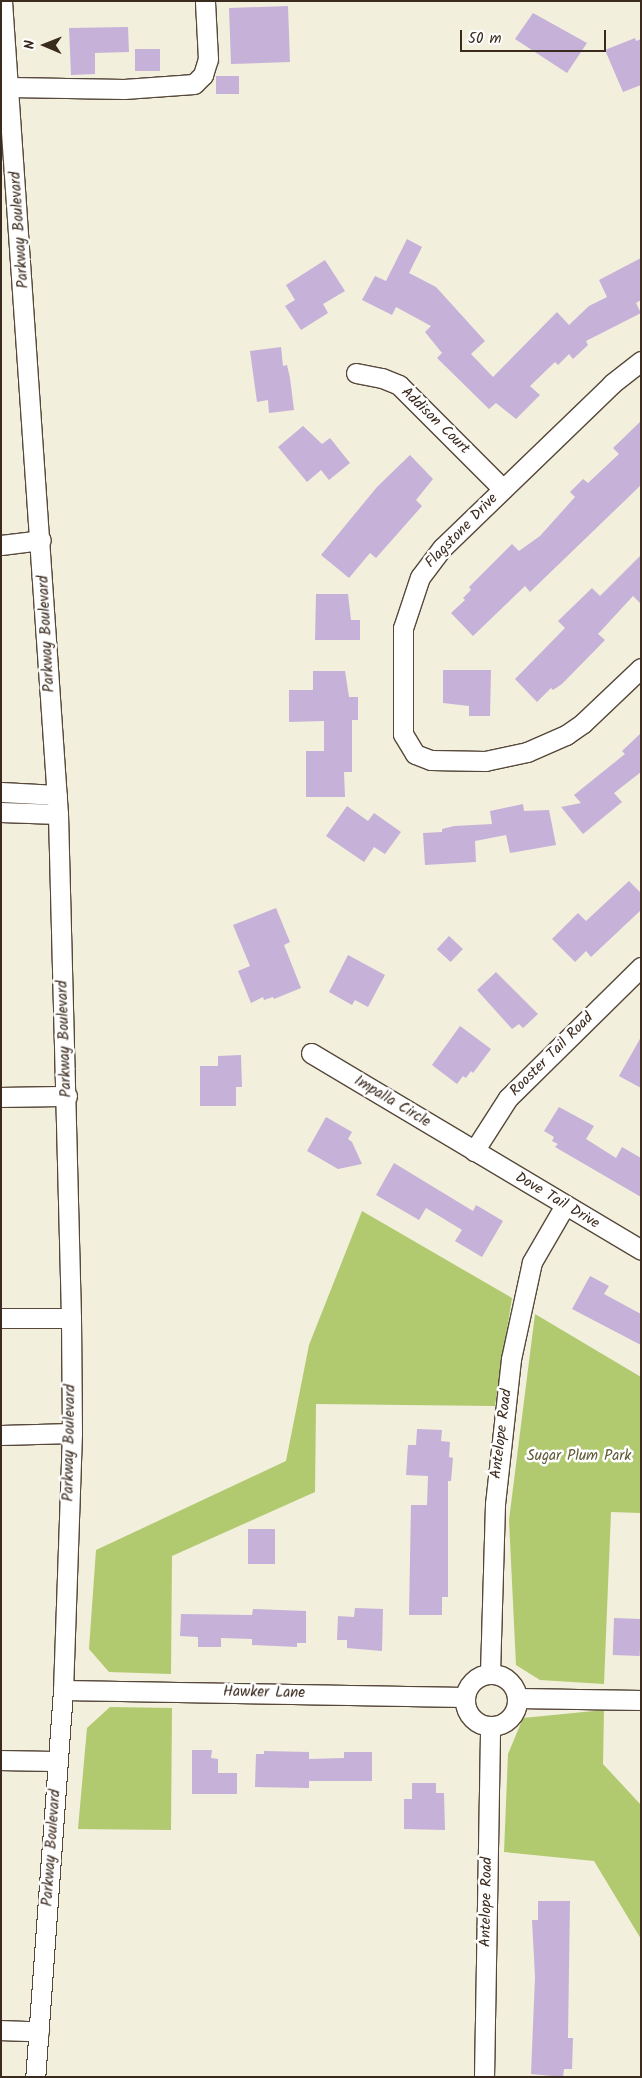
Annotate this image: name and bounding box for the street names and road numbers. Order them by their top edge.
street label: Parkway Boulevard [7,171,33,289]
street label: Addison Court [397,384,473,458]
street label: Flagstone Drive [422,490,502,572]
street label: Parkway Boulevard [35,575,59,693]
street label: Parkway Boulevard [54,980,76,1098]
street label: Rooster Tail Road [507,1010,597,1100]
street label: Impalla Circle [351,1072,433,1132]
street label: Dove Tail Drive [512,1169,602,1233]
street label: Parkway Boulevard [60,1384,80,1502]
street label: Antelope Road [488,1388,516,1480]
street label: Hawker Lane [223,1683,305,1703]
street label: Parkway Boulevard [39,1789,65,1907]
street label: Antelope Road [477,1857,497,1947]

